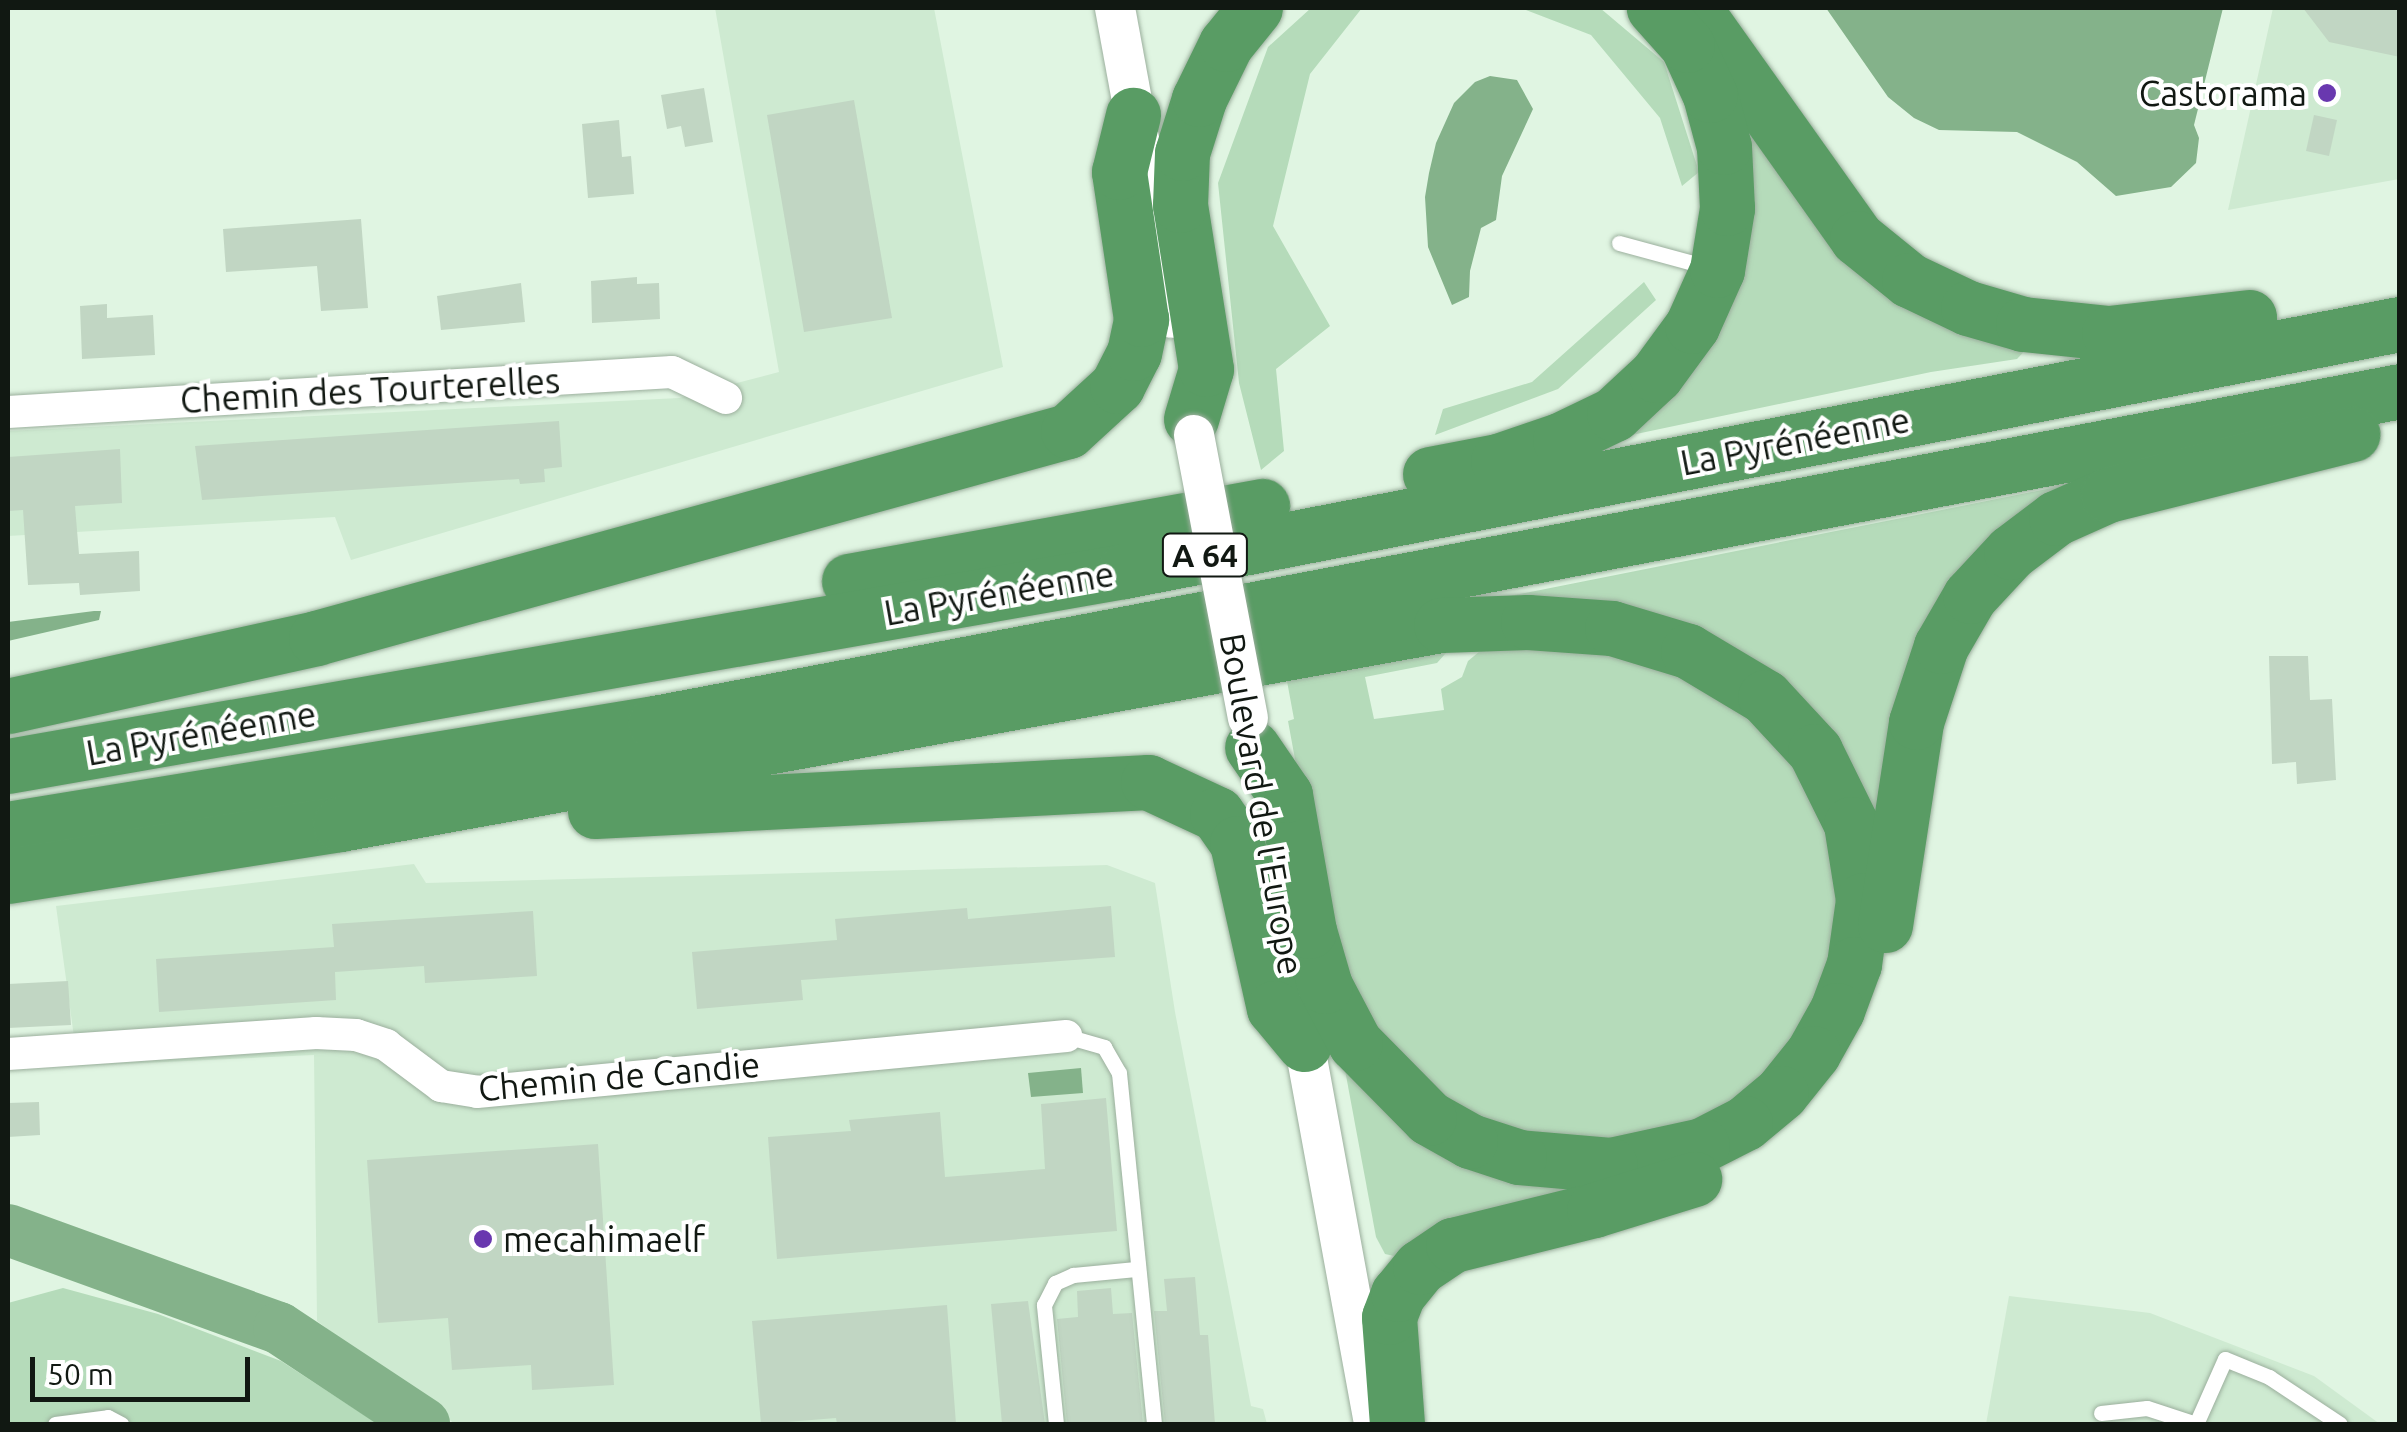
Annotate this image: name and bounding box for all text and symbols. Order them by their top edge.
place label: Castorama [2139,72,2307,114]
marker: Castorama [2316,82,2338,104]
street label: Chemin des Tourterelles [179,359,561,421]
street label: La Pyrénéenne [1677,398,1913,484]
road number: A 64 [1160,528,1250,582]
street label: La Pyrénéenne [881,552,1117,634]
street label: Boulevard de l'Europe [1211,630,1313,978]
street label: La Pyrénéenne [83,692,319,774]
street label: Chemin de Candie [476,1043,762,1109]
place label: mecahimaelf [503,1218,705,1260]
marker: mecahimaelf [472,1228,494,1250]
scale bar [35,1337,255,1399]
text: 50 m [47,1357,114,1391]

